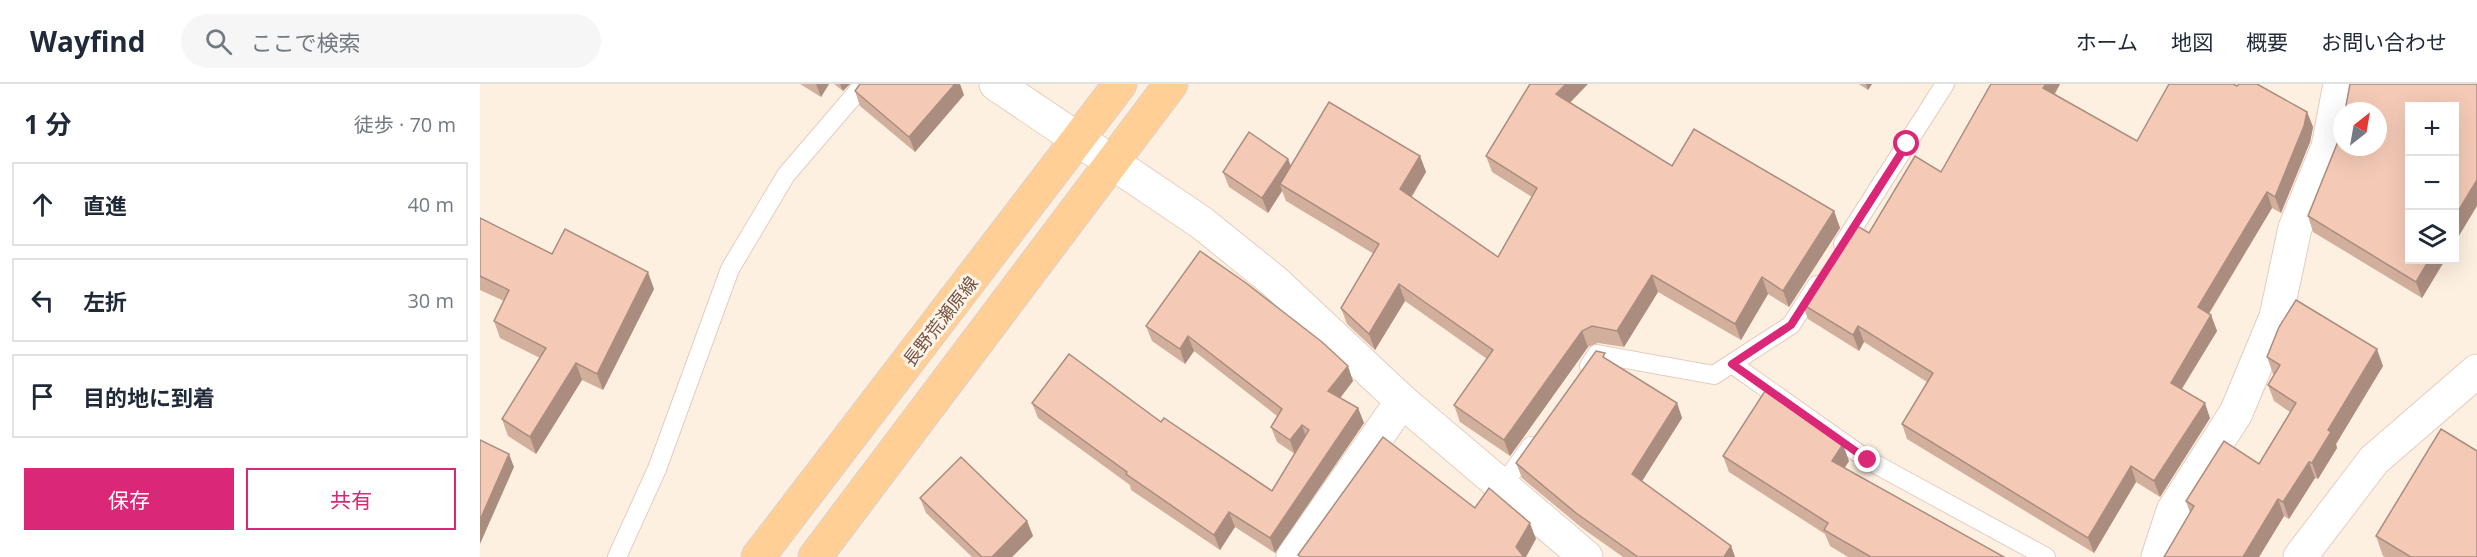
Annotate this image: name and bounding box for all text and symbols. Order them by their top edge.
search box [181,14,601,68]
text: Wayfind [30,22,145,60]
icon: search [202,25,235,58]
text: ここで検索 [250,27,360,57]
text: ホーム [2076,28,2138,56]
text: 地図 [2171,28,2213,56]
text: 概要 [2246,28,2288,56]
text: お問い合わせ [2321,28,2447,56]
north arrow [2333,102,2387,156]
map controls [2405,102,2459,264]
button: + [2405,102,2459,156]
text: 1 分 [24,106,72,142]
text: 徒歩 · 70 m [354,111,456,138]
route start [1893,130,1919,156]
button: − [2405,156,2459,210]
icon: ahead [26,188,59,221]
text: 直進 [83,190,127,220]
text: 40 m [407,191,454,218]
button: layers [2405,210,2459,264]
street label: 長野荒瀬原線 [897,271,983,371]
icon: left [26,284,59,317]
text: 左折 [83,286,127,316]
text: 30 m [407,287,454,314]
icon: arrive [26,380,59,413]
text: 目的地に到着 [83,382,215,412]
route end [1854,446,1880,472]
button: 保存 [24,468,234,530]
button: 共有 [246,468,456,530]

